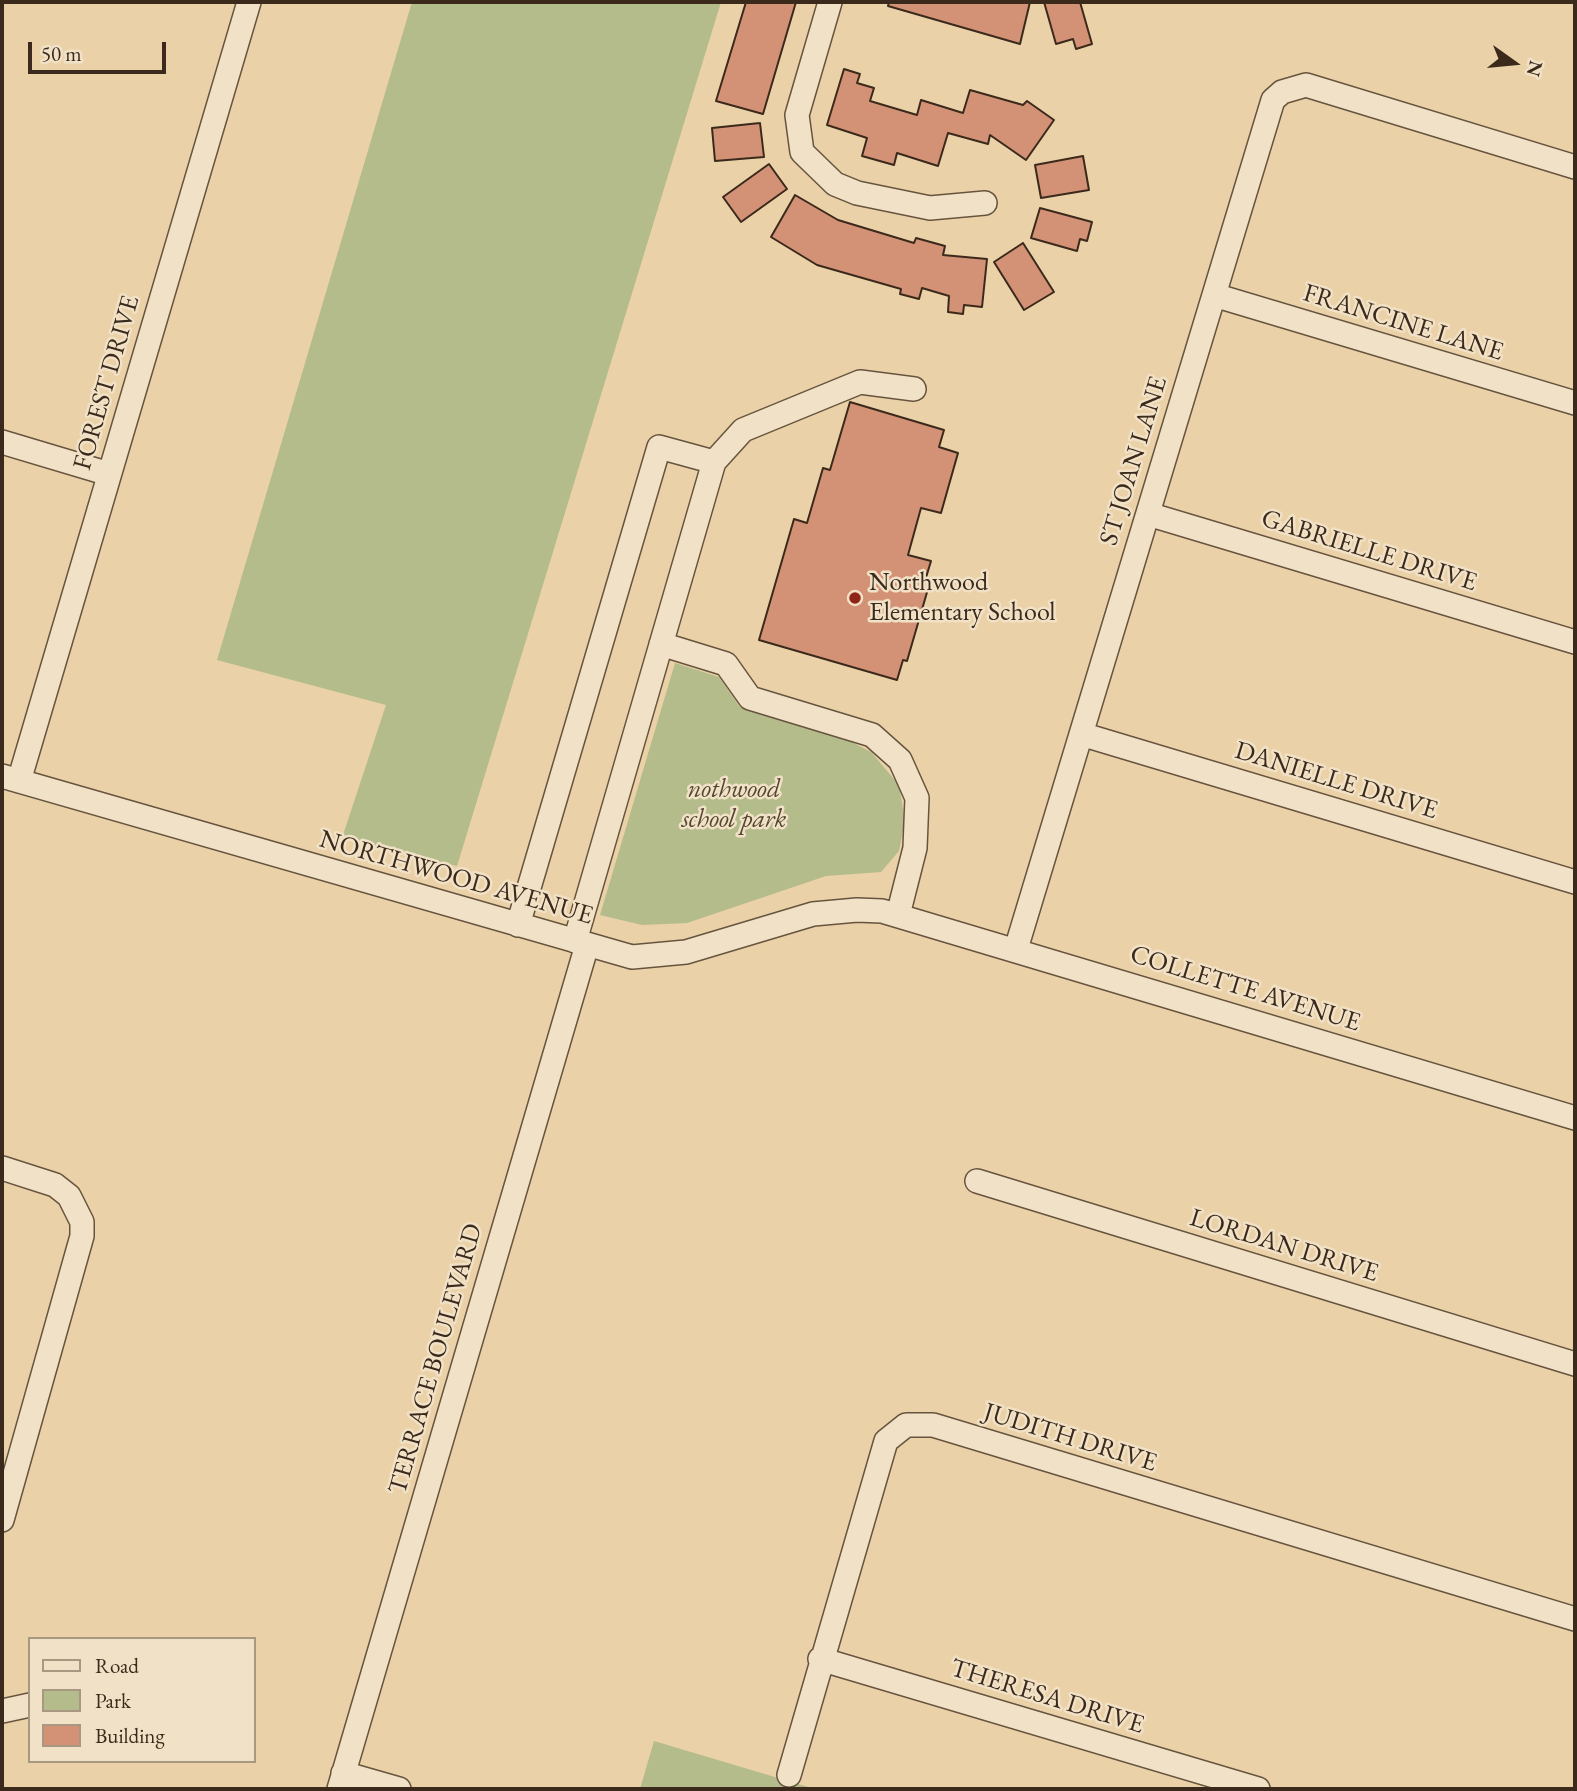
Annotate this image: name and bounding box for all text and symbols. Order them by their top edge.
scale bar [32,28,170,72]
north arrow [1479,28,1549,98]
text: 50 m [41,40,82,67]
text: N [1521,58,1549,79]
street label: FRANCINE LANE [1299,278,1507,368]
street label: FOREST DRIVE [67,292,147,474]
street label: ST JOAN LANE [1094,373,1174,549]
street label: GABRIELLE DRIVE [1258,503,1480,599]
place label: Northwood Elementary School [869,567,1056,628]
marker: Northwood Elementary School [847,590,863,606]
street label: DANIELLE DRIVE [1231,735,1441,827]
park label: nothwood school park [682,774,786,836]
street label: NORTHWOOD AVENUE [316,824,596,932]
street label: COLLETTE AVENUE [1126,939,1364,1039]
street label: LORDAN DRIVE [1186,1203,1382,1289]
street label: TERRACE BOULEVARD [382,1220,490,1498]
street label: JUDITH DRIVE [980,1397,1160,1479]
legend [28,1637,256,1763]
text: Road [95,1652,139,1679]
street label: THERESA DRIVE [946,1653,1148,1741]
text: Park [95,1687,131,1714]
text: Building [95,1722,165,1749]

